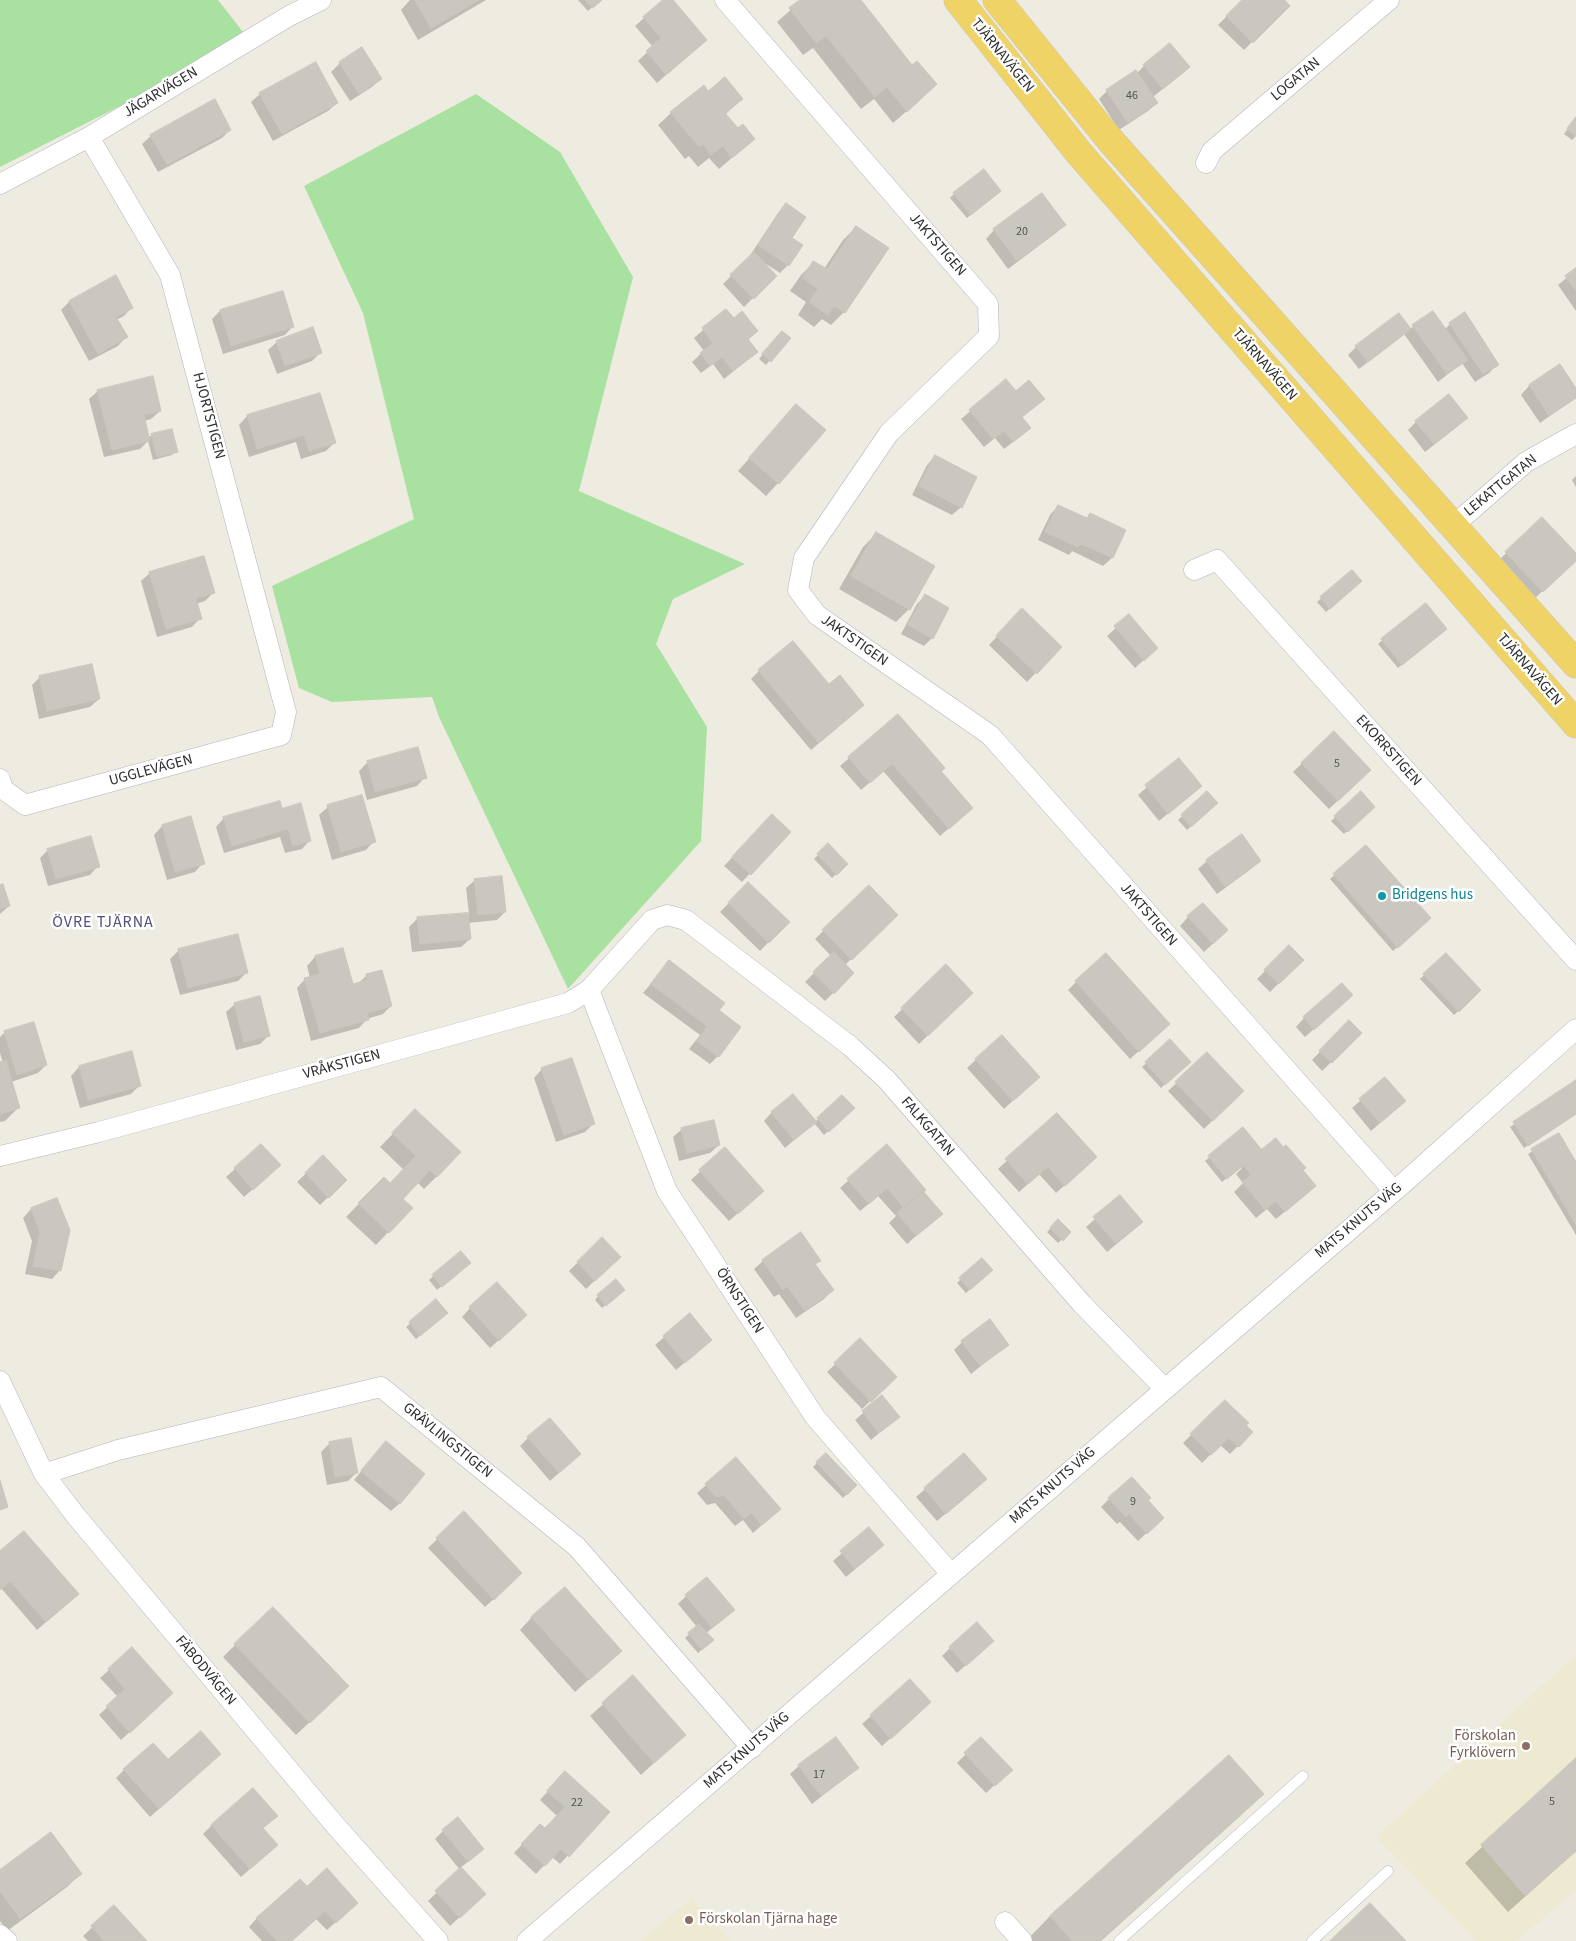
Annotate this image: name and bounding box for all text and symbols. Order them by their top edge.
street label: TJÄRNAVÄGEN [967,15,1037,97]
street label: LOGATAN [1268,54,1324,106]
street label: JÄGARVÄGEN [121,64,201,122]
house number: 46 [1126,89,1138,103]
street label: JAKTSTIGEN [905,210,969,280]
house number: 20 [1016,225,1028,239]
street label: TJÄRNAVÄGEN [1228,325,1300,405]
street label: HJORTSTIGEN [188,371,228,461]
street label: LEKATTGATAN [1461,451,1541,521]
street label: JAKTSTIGEN [817,611,891,671]
street label: TJÄRNAVÄGEN [1493,630,1565,710]
street label: EKORRSTIGEN [1351,712,1425,790]
street label: UGGLEVÄGEN [107,751,195,791]
house number: 5 [1334,757,1340,771]
street label: JAKTSTIGEN [1116,880,1180,950]
place label: Bridgens hus [1392,887,1473,905]
marker: Bridgens hus [1376,890,1388,902]
district label: ÖVRE TJÄRNA [51,913,155,933]
street label: VRÅKSTIGEN [301,1046,383,1084]
street label: FALKGATAN [896,1094,958,1160]
street label: MATS KNUTS VÄG [1312,1179,1406,1263]
street label: ÖRNSTIGEN [711,1265,767,1337]
street label: GRÄVLINGSTIGEN [399,1399,495,1483]
street label: MATS KNUTS VÄG [1006,1444,1100,1528]
house number: 9 [1130,1495,1136,1509]
street label: FÄBODVÄGEN [171,1633,239,1709]
street label: MATS KNUTS VÄG [700,1709,794,1793]
place label: Förskolan Fyrklövern [1449,1728,1516,1763]
marker: Förskolan Fyrklövern [1520,1740,1532,1752]
house number: 17 [813,1768,825,1782]
house number: 5 [1549,1795,1555,1809]
house number: 22 [571,1796,583,1810]
place label: Förskolan Tjärna hage [699,1911,837,1929]
marker: Förskolan Tjärna hage [683,1914,695,1926]

